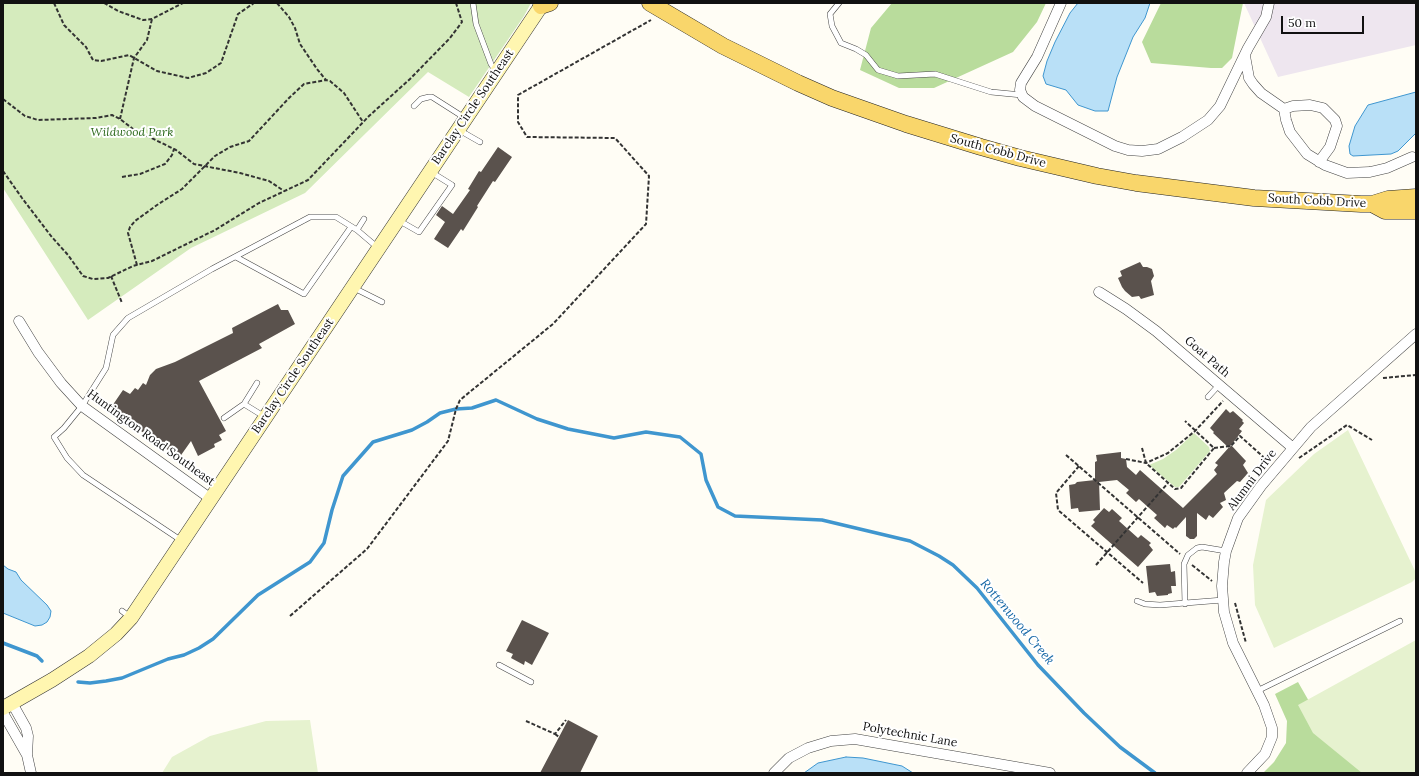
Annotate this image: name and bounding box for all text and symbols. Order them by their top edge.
scale bar [1283,8,1366,34]
text: 50 m [1288,15,1316,30]
street label: Barclay Circle Southeast [429,47,517,167]
park label: Wildwood Park [91,126,173,140]
street label: South Cobb Drive [949,131,1047,171]
street label: South Cobb Drive [1267,191,1367,211]
street label: Barclay Circle Southeast [249,316,337,436]
street label: Goat Path [1181,333,1233,381]
street label: Huntington Road Southeast [84,387,218,489]
street label: Alumni Drive [1224,447,1280,513]
water label: Rottenwood Creek [977,576,1057,668]
street label: Polytechnic Lane [862,720,958,750]

